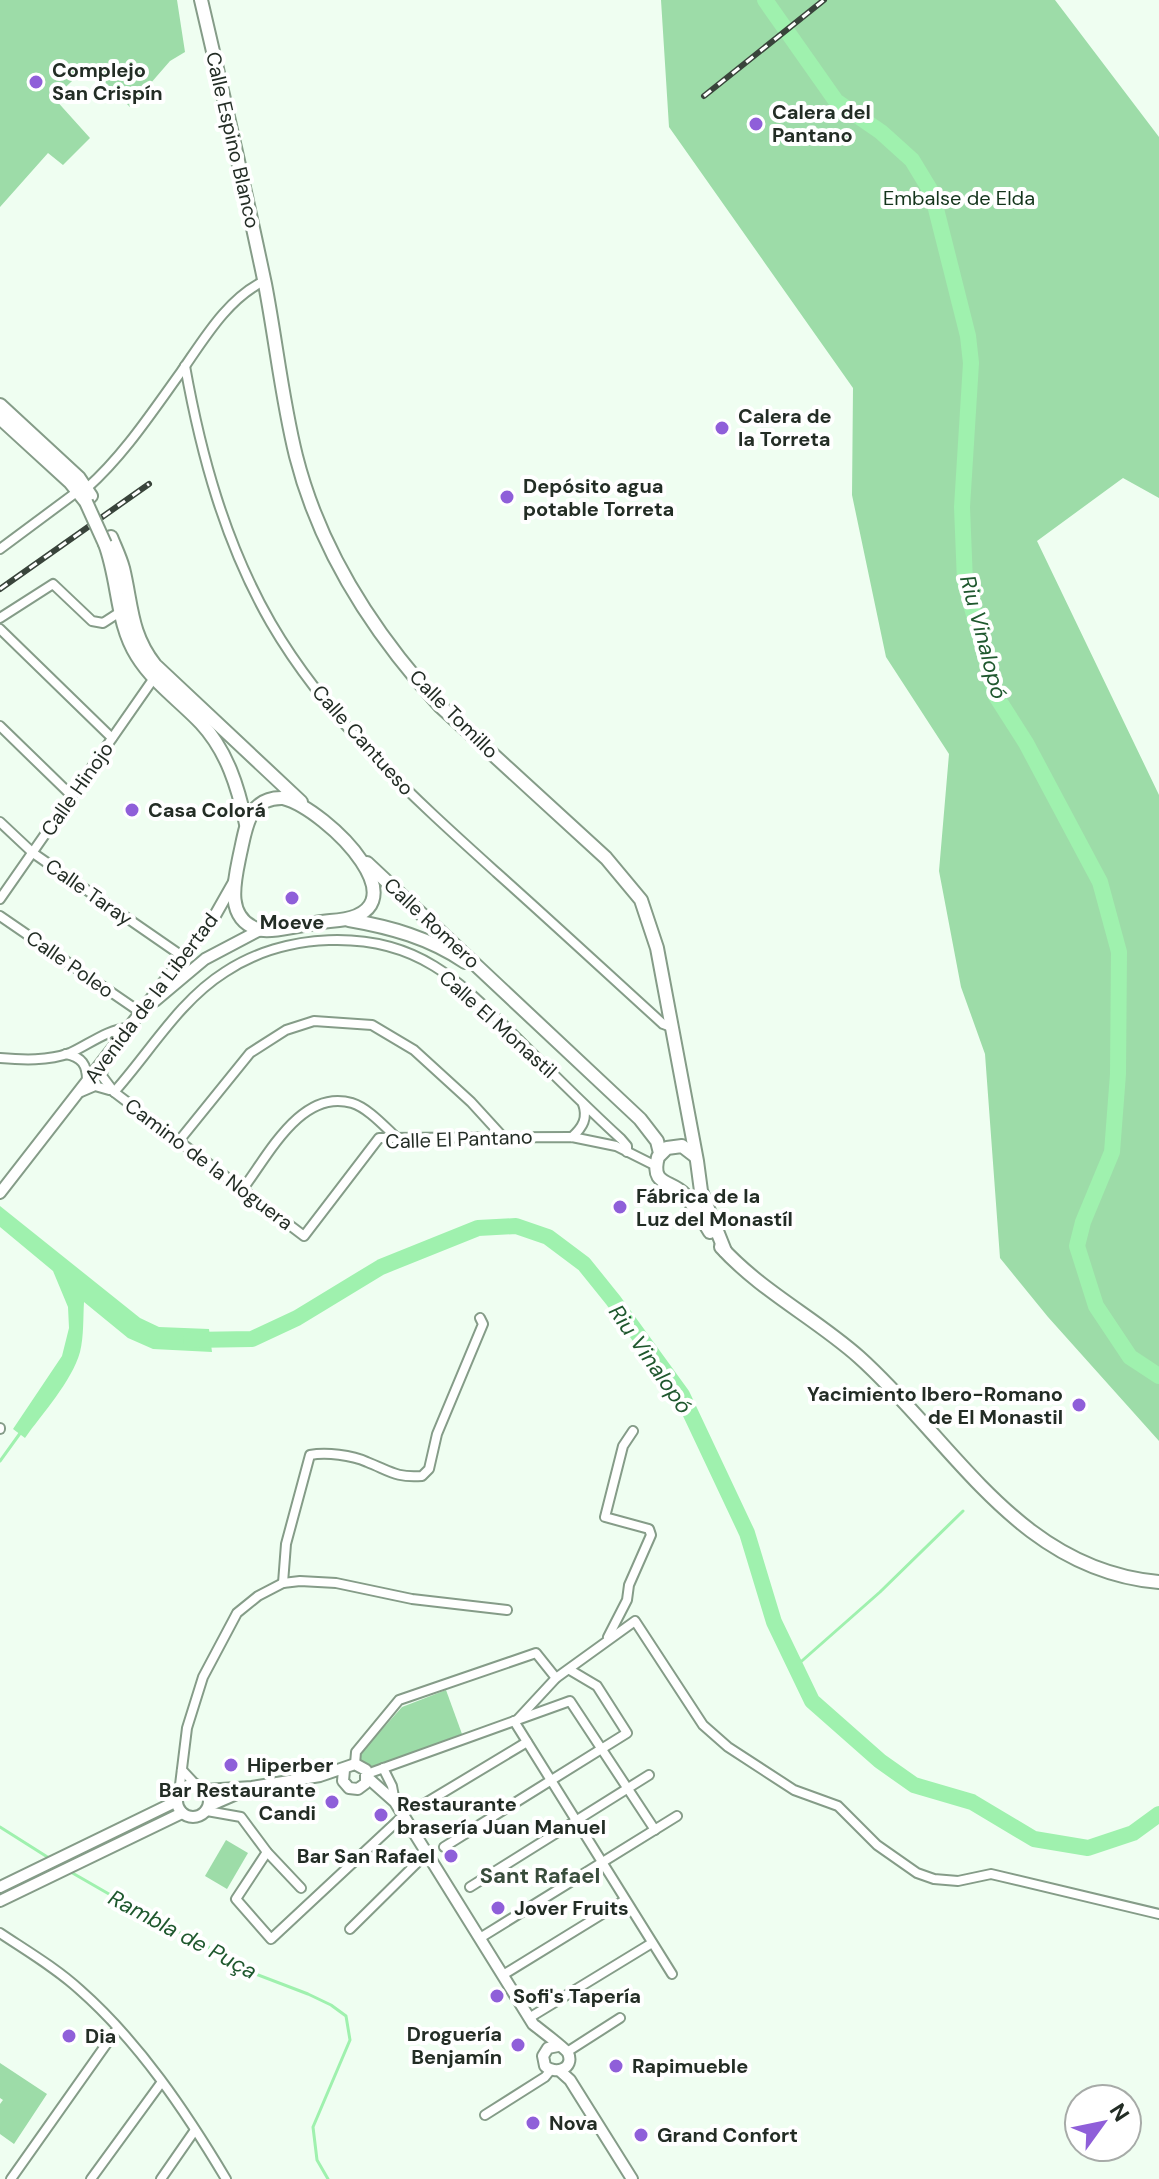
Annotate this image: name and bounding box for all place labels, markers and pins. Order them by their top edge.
place label: Complejo San Crispín [52,57,163,106]
marker: Complejo San Crispín [27,73,45,91]
place label: Calera del Pantano [772,99,871,148]
marker: Calera del Pantano [747,115,765,133]
place label: Calera de la Torreta [738,403,832,452]
marker: Calera de la Torreta [713,419,731,437]
place label: Depósito agua potable Torreta [523,473,674,522]
marker: Depósito agua potable Torreta [498,488,516,506]
place label: Casa Colorá [148,797,266,823]
marker: Casa Colorá [123,801,141,819]
marker: Moeve [283,889,301,907]
place label: Moeve [260,909,324,935]
place label: Fábrica de la Luz del Monastíl [636,1183,793,1232]
marker: Fábrica de la Luz del Monastíl [611,1198,629,1216]
place label: Yacimiento Ibero-Romano de El Monastil [807,1381,1063,1430]
marker: Yacimiento Ibero-Romano de El Monastil [1070,1396,1088,1414]
place label: Hiperber [247,1752,333,1778]
marker: Hiperber [222,1756,240,1774]
place label: Bar Restaurante Candi [159,1777,316,1826]
place label: Restaurante brasería Juan Manuel [397,1791,606,1840]
marker: Bar Restaurante Candi [323,1793,341,1811]
marker: Restaurante brasería Juan Manuel [372,1806,390,1824]
place label: Bar San Rafael [297,1843,435,1869]
marker: Bar San Rafael [442,1847,460,1865]
place label: Jover Fruits [514,1895,629,1921]
marker: Jover Fruits [489,1899,507,1917]
place label: Sofi's Tapería [513,1983,641,2009]
marker: Sofi's Tapería [488,1987,506,2005]
place label: Droguería Benjamín [407,2021,502,2070]
place label: Dia [85,2023,116,2049]
marker: Dia [60,2027,78,2045]
marker: Droguería Benjamín [509,2036,527,2054]
place label: Rapimueble [632,2053,748,2079]
marker: Rapimueble [607,2057,625,2075]
place label: Nova [549,2110,598,2136]
marker: Nova [524,2114,542,2132]
place label: Grand Confort [657,2122,798,2148]
marker: Grand Confort [632,2126,650,2144]

